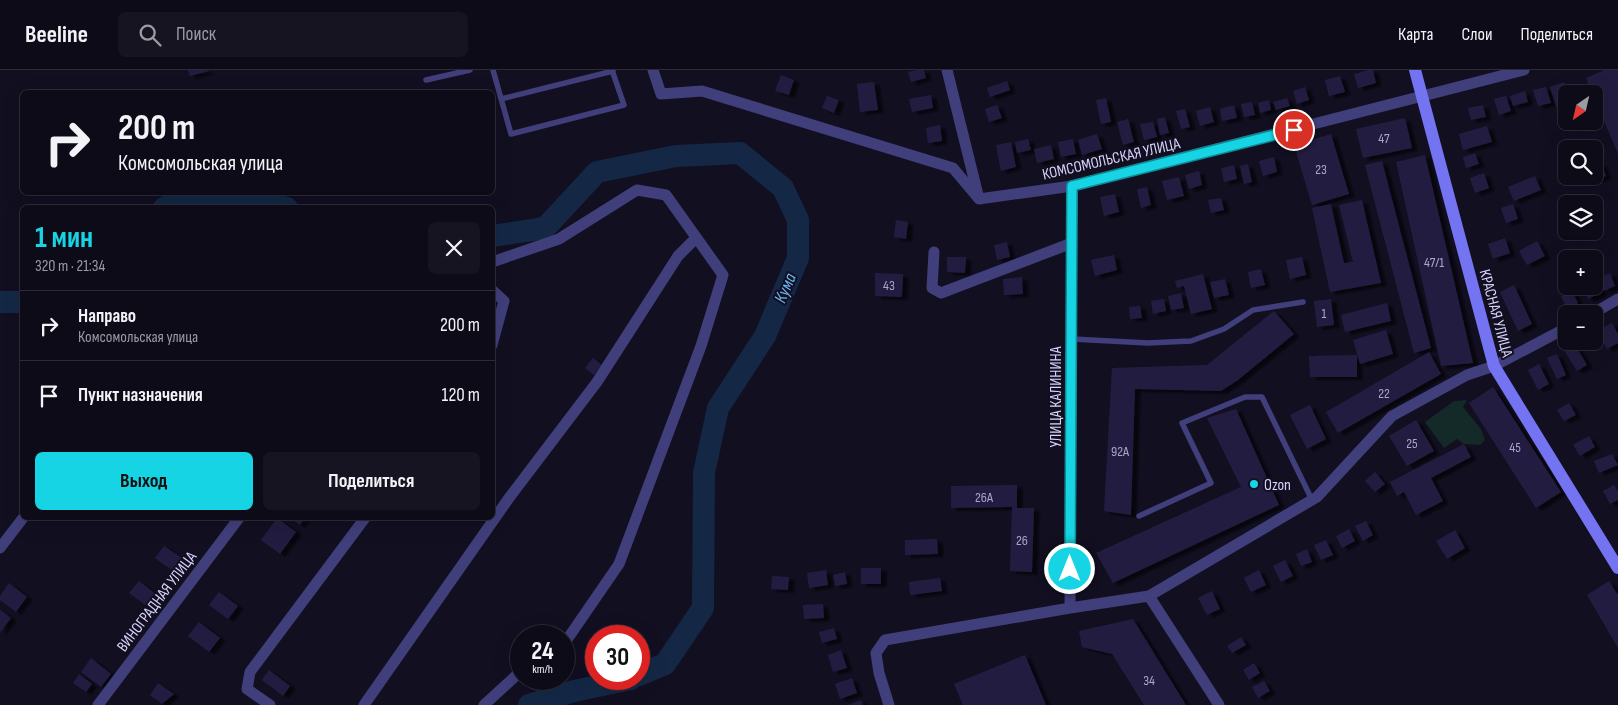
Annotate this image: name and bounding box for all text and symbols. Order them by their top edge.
search box [118,12,468,57]
text: Beeline [25,20,88,49]
icon: search [136,21,164,49]
text: Поиск [176,23,216,46]
text: Карта [1398,24,1434,45]
text: Слои [1462,24,1493,45]
text: Поделиться [1521,24,1593,45]
north arrow [1558,85,1602,130]
map controls [1558,85,1603,350]
text: 200 m [118,107,195,150]
pin [1273,109,1315,151]
icon: right [35,110,100,175]
icon: arrive [1280,116,1308,144]
house number: 47 [1378,130,1390,147]
street label: КОМСОМОЛЬСКАЯ УЛИЦА [1041,134,1182,185]
button: search [1558,140,1603,185]
text: Комсомольская улица [118,150,283,177]
house number: 23 [1315,161,1327,178]
button: layers [1558,195,1603,240]
text: 1 мин [35,220,93,256]
button: close [428,222,480,274]
button: + [1558,250,1603,295]
house number: 47/1 [1424,254,1444,271]
text: 320 m · 21:34 [35,257,105,276]
street label: КРАСНАЯ УЛИЦА [1475,267,1516,359]
water label: Кума [770,269,801,306]
house number: 43 [883,277,895,294]
text: Направо [78,305,136,328]
house number: 1 [1322,305,1327,322]
button: − [1558,305,1603,350]
icon: right [35,312,63,340]
text: 200 m [440,314,480,337]
text: Комсомольская улица [78,328,198,347]
street label: УЛИЦА КАЛИНИНА [1047,346,1066,448]
icon: arrive [35,382,63,410]
text: Пункт назначения [78,384,203,407]
text: 120 m [442,384,480,407]
house number: 22 [1378,385,1390,402]
house number: 25 [1406,435,1418,452]
house number: 45 [1509,439,1521,456]
house number: 92А [1111,443,1130,460]
button: Выход [35,452,253,510]
button: Поделиться [263,452,480,510]
place label: Ozon [1264,476,1291,495]
marker: Ozon [1248,478,1260,490]
house number: 26А [975,489,994,506]
house number: 26 [1016,532,1028,549]
position arrow [1043,542,1095,594]
street label: ВИНОГРАДНАЯ УЛИЦА [113,548,201,656]
speed limit sign: 30 [585,625,650,690]
text: 24 [531,636,554,667]
text: km/h [532,662,553,677]
house number: 34 [1143,672,1155,689]

